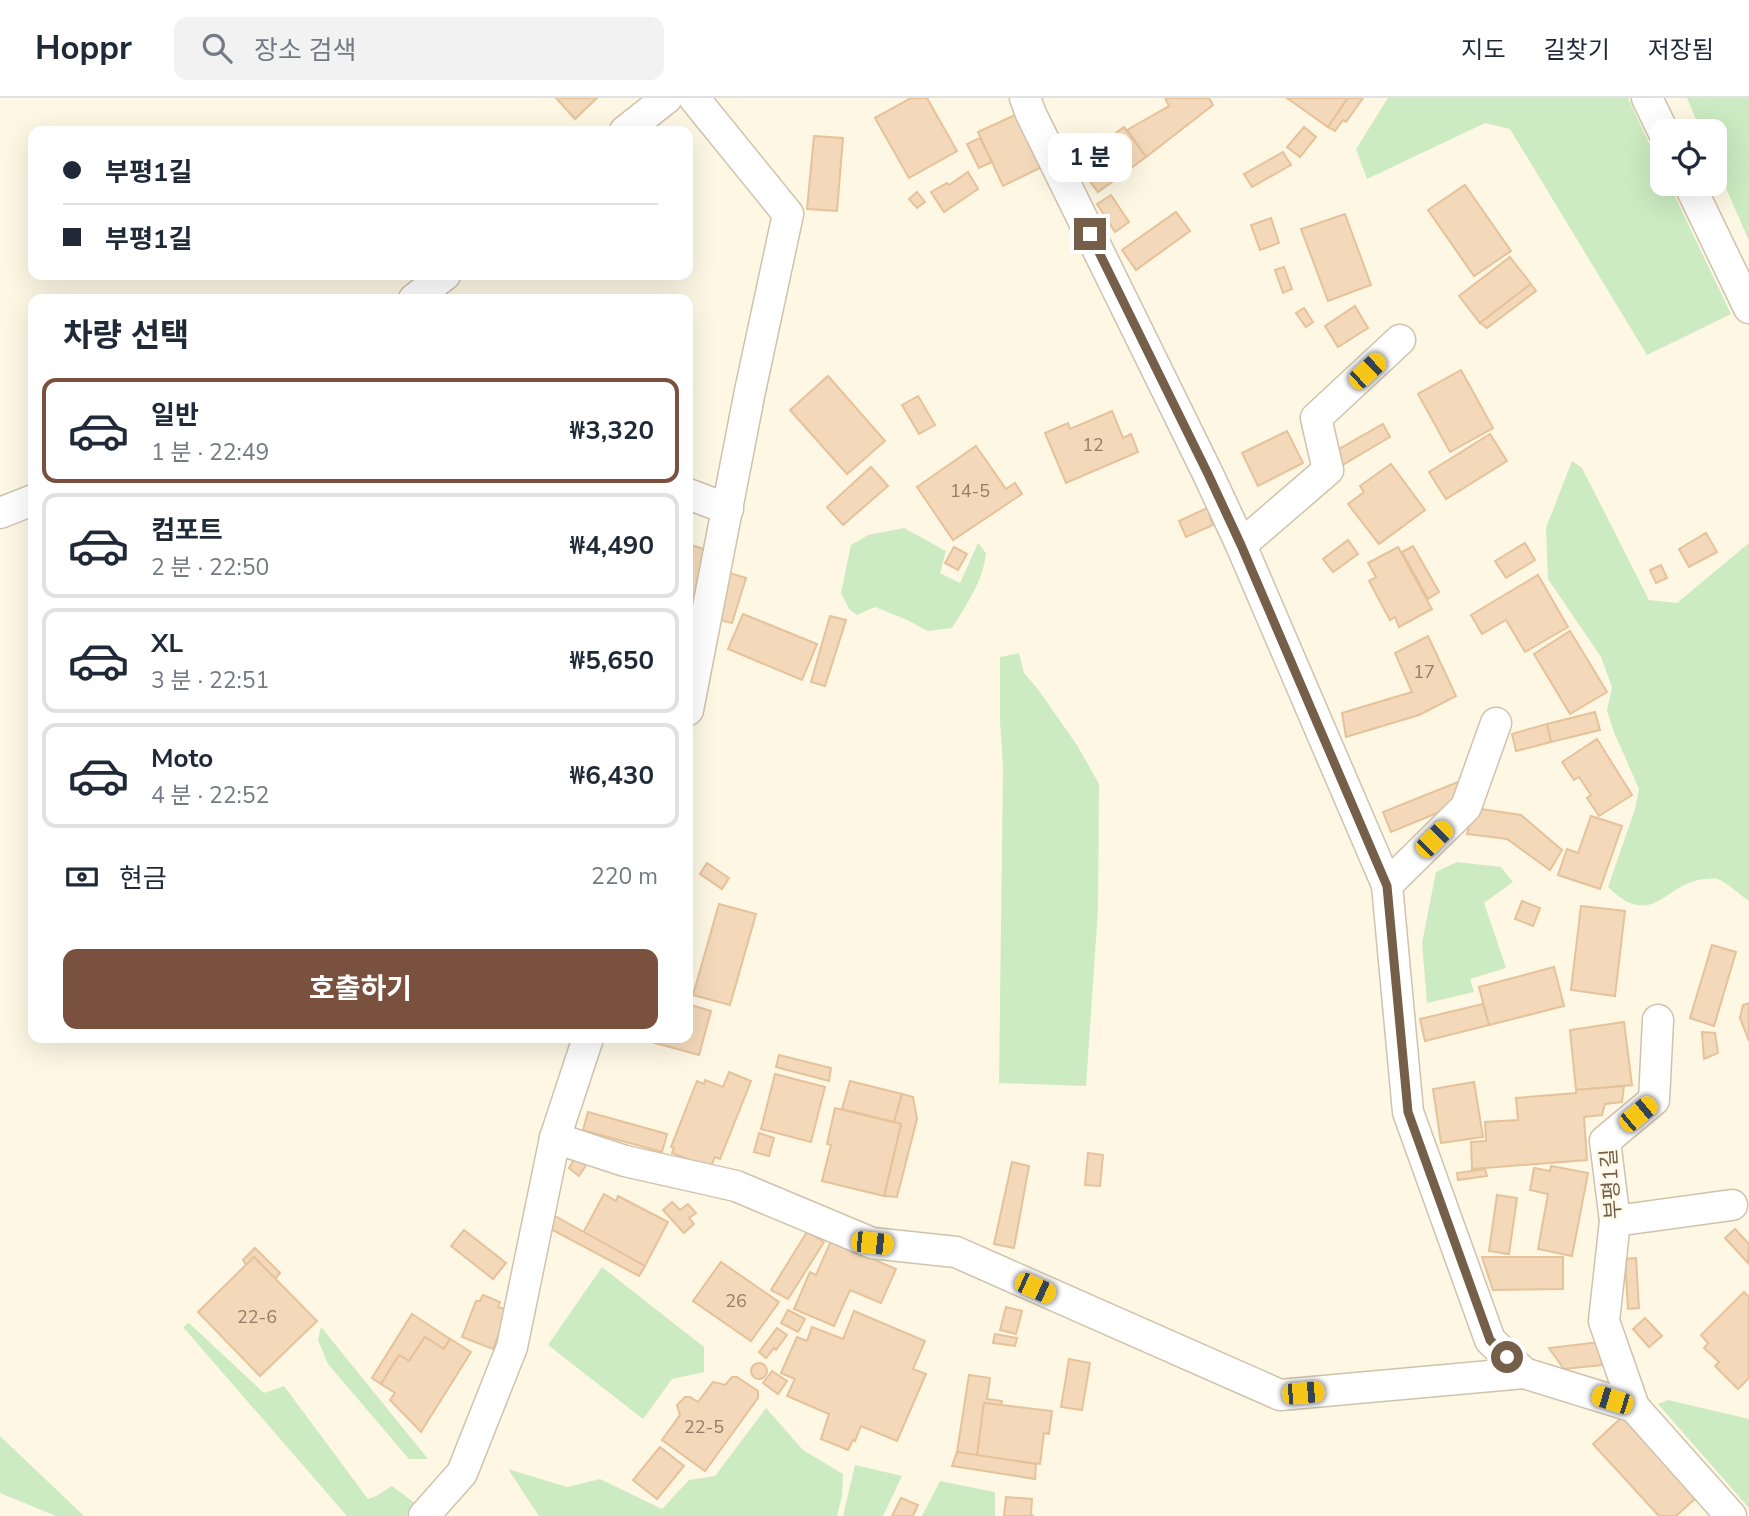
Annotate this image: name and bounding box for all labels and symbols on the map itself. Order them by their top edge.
callout: 1 분 [1048,132,1132,181]
route end [1074,218,1106,250]
car [1345,349,1390,393]
house number: 12 [1082,433,1104,457]
house number: 14-5 [950,479,990,503]
house number: 17 [1413,660,1435,684]
car [1412,817,1457,861]
car [1616,1092,1661,1136]
street label: 부평1길 [1595,1148,1627,1220]
car [851,1230,894,1256]
car [1012,1270,1059,1306]
house number: 26 [725,1289,747,1313]
house number: 22-6 [237,1305,277,1329]
route start [1491,1341,1523,1373]
car [1282,1381,1325,1405]
car [1589,1384,1636,1416]
house number: 22-5 [684,1415,724,1439]

